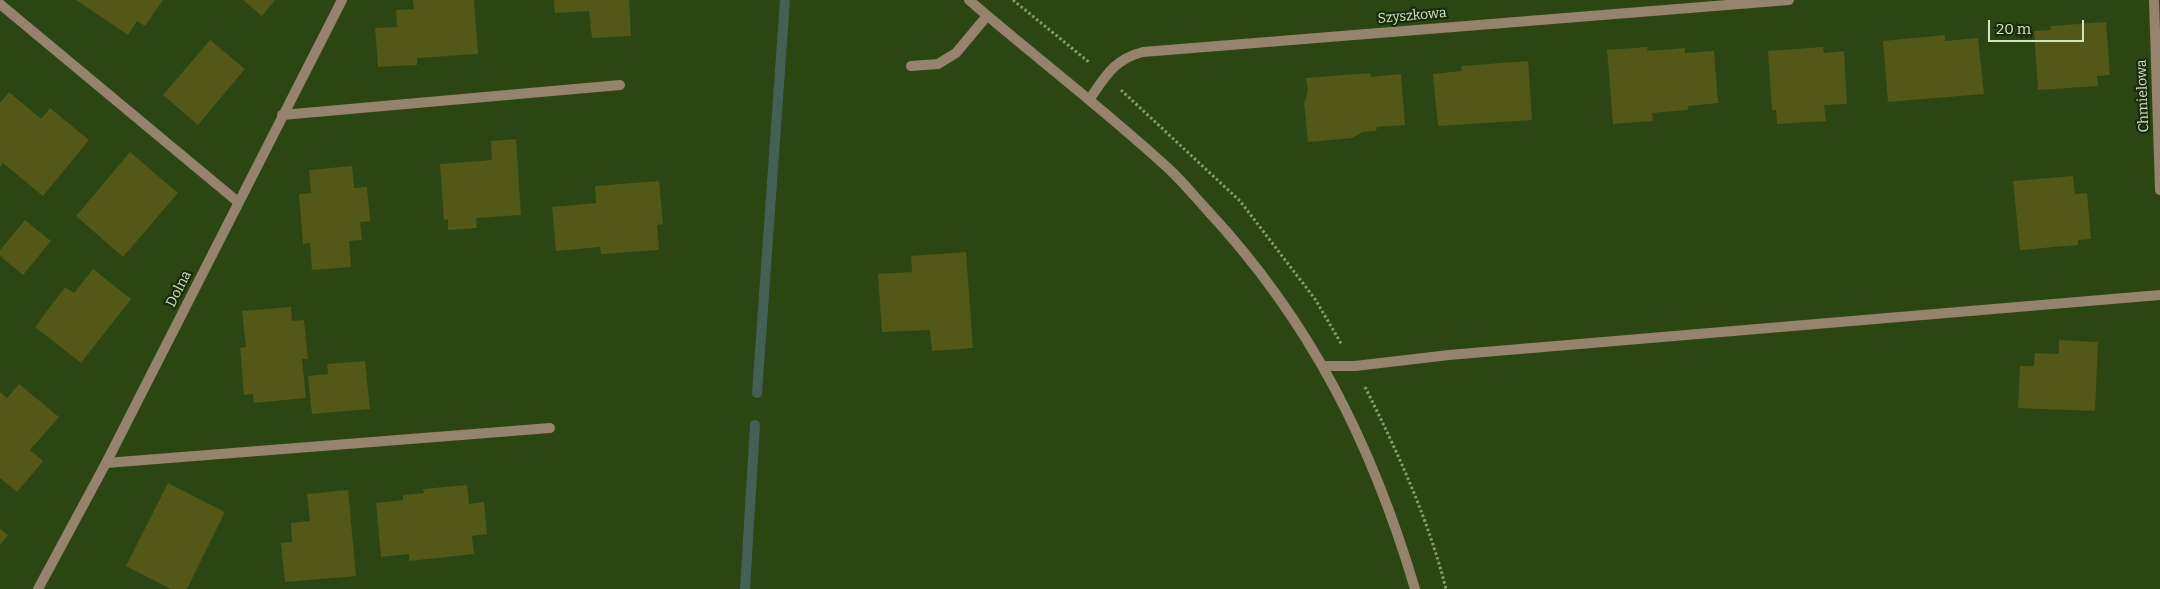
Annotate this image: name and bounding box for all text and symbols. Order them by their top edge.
street label: Szyszkowa [1377,5,1447,27]
scale bar [1990,10,2086,42]
text: 20 m [1996,20,2031,38]
street label: Chmielowa [2133,59,2153,133]
street label: Dolna [163,268,195,310]

